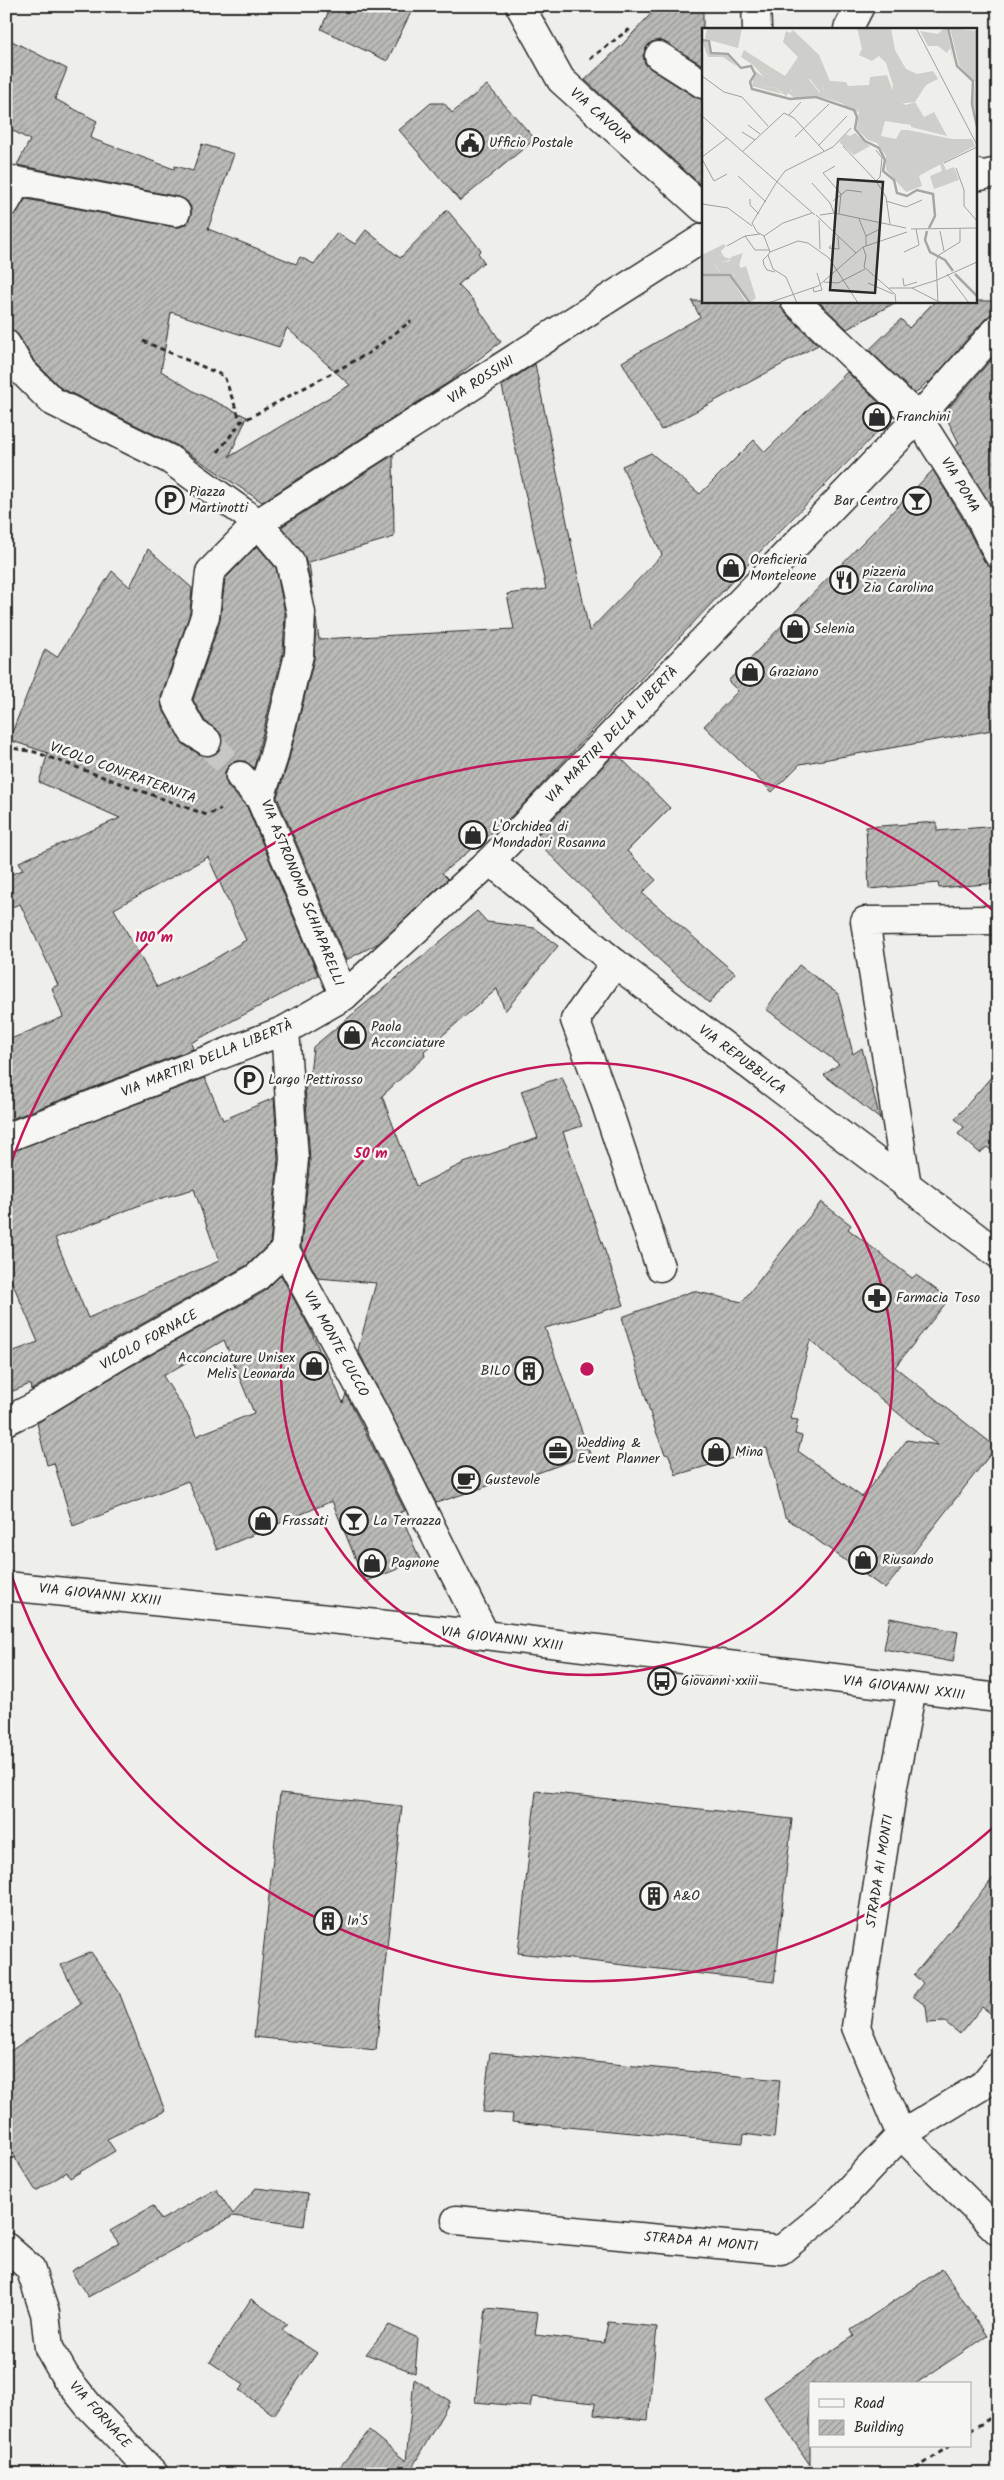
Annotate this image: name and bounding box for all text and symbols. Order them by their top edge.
inset map [702,28,976,302]
street label: VIA CAVOUR [565,83,635,149]
public building icon: Ufficio Postale [455,128,485,158]
place label: Ufficio Postale [489,132,574,154]
street label: VIA ROSSINI [443,350,519,410]
shop icon: Franchini [862,402,892,432]
place label: Franchini [896,406,951,428]
street label: VIA POMA [935,453,985,517]
place label: Piazza Martinotti [189,481,249,519]
parking icon: Piazza Martinotti [155,485,185,515]
bar icon: Bar Centro [902,486,932,516]
place label: Bar Centro [834,490,898,512]
place label: Oreficieria Monteleone [750,549,817,587]
shop icon: Oreficieria Monteleone [716,553,746,583]
place label: pizzeria Zia Carolina [862,561,934,599]
restaurant icon: pizzeria Zia Carolina [829,565,859,595]
shop icon: Selenia [780,614,810,644]
place label: Selenia [814,618,855,640]
shop icon: Graziano [735,657,765,687]
street label: VIA MARTIRI DELLA LIBERTÀ [540,661,684,809]
place label: Graziano [769,661,819,683]
street label: VICOLO CONFRATERNITA [47,736,199,810]
street label: VIA ASTRONOMO SCHIAPARELLI [254,796,350,990]
place label: L'Orchidea di Mondadori Rosanna [492,816,606,854]
shop icon: L'Orchidea di Mondadori Rosanna [458,820,488,850]
text: 100 m [135,926,173,950]
street label: VIA MARTIRI DELLA LIBERTÀ [118,1014,296,1104]
place label: Paola Acconciature [371,1016,446,1054]
shop icon: Paola Acconciature [337,1020,367,1050]
street label: VIA REPUBBLICA [693,1020,791,1100]
parking icon: Largo Pettirosso [234,1065,264,1095]
place label: Largo Pettirosso [268,1069,363,1091]
text: 50 m [353,1142,388,1166]
pharmacy icon: Farmacia Toso [862,1283,892,1313]
street label: VIA MONTE CUCCO [298,1287,375,1401]
place label: Farmacia Toso [896,1287,980,1309]
street label: VICOLO FORNACE [96,1304,203,1376]
place label: Acconciature Unisex Melis Leonarda [178,1347,296,1385]
shop icon: Acconciature Unisex Melis Leonarda [299,1351,329,1381]
building icon: BILO [514,1356,544,1386]
place label: BILO [481,1360,510,1382]
centre of rings [578,1360,596,1378]
place label: Wedding & Event Planner [577,1432,661,1470]
office icon: Wedding & Event Planner [543,1436,573,1466]
shop icon: Mina [701,1437,731,1467]
place label: Mina [735,1441,763,1463]
cafe icon: Gustevole [451,1465,481,1495]
place label: Gustevole [485,1469,541,1491]
shop icon: Frassati [248,1506,278,1536]
bar icon: La Terrazza [339,1506,369,1536]
place label: Frassati [282,1510,328,1532]
place label: La Terrazza [373,1510,441,1532]
shop icon: Riusando [848,1545,878,1575]
shop icon: Pagnone [357,1548,387,1578]
place label: Riusando [882,1549,934,1571]
place label: Pagnone [391,1552,440,1574]
street label: VIA GIOVANNI XXIII [38,1578,162,1612]
street label: VIA GIOVANNI XXIII [440,1621,564,1657]
bus stop icon: Giovanni xxiii [647,1666,677,1696]
place label: Giovanni xxiii [681,1670,758,1692]
street label: VIA GIOVANNI XXIII [842,1670,966,1706]
street label: STRADA AI MONTI [860,1813,900,1929]
building icon: A&O [639,1881,669,1911]
place label: A&O [673,1885,700,1907]
building icon: In'S [313,1906,343,1936]
place label: In'S [347,1910,369,1932]
street label: STRADA AI MONTI [643,2226,759,2258]
street label: VIA FORNACE [64,2376,137,2454]
legend [809,2382,972,2448]
text: Road [854,2392,885,2416]
text: Building [854,2416,904,2440]

